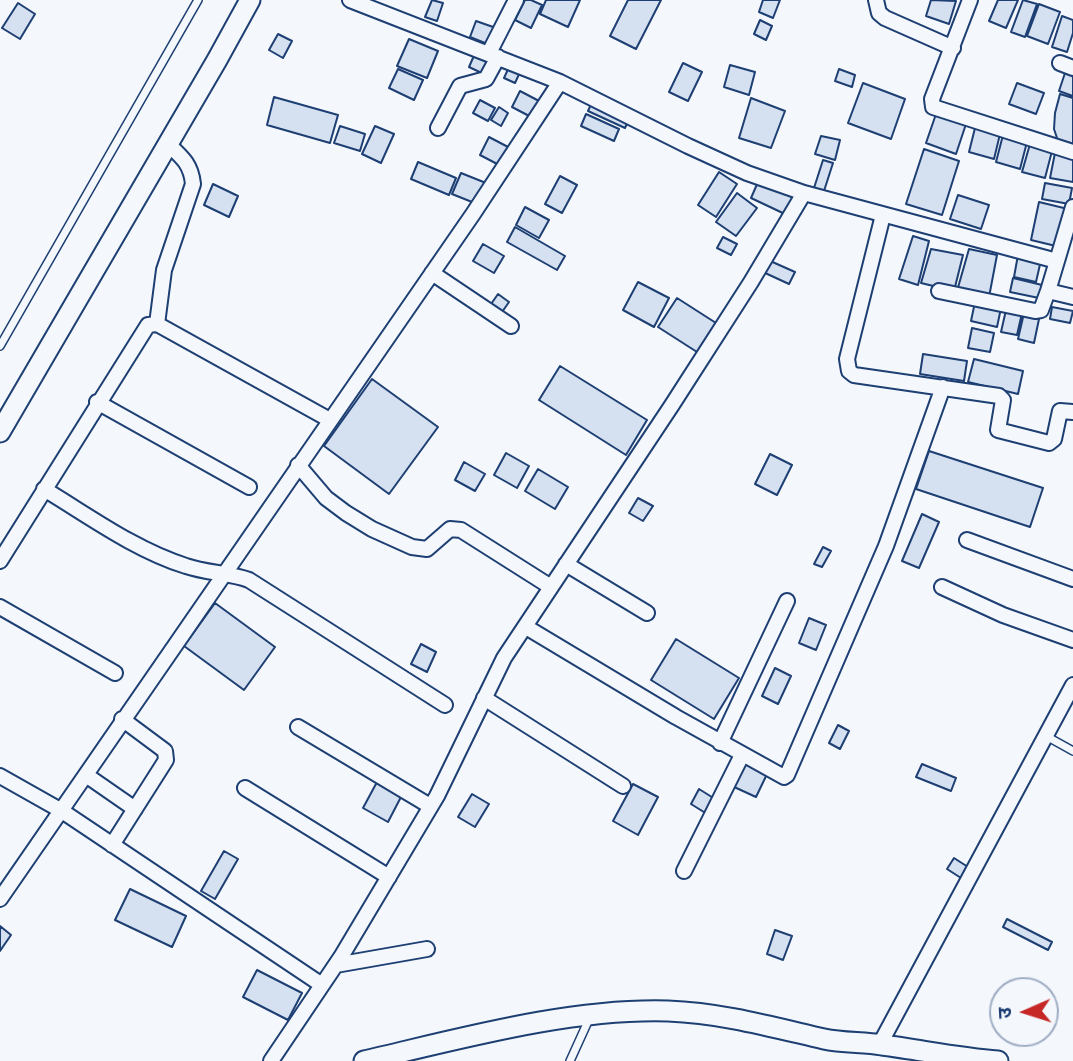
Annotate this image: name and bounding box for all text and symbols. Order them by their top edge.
north arrow [989,977,1059,1047]
text: उ [993,1007,1016,1019]

